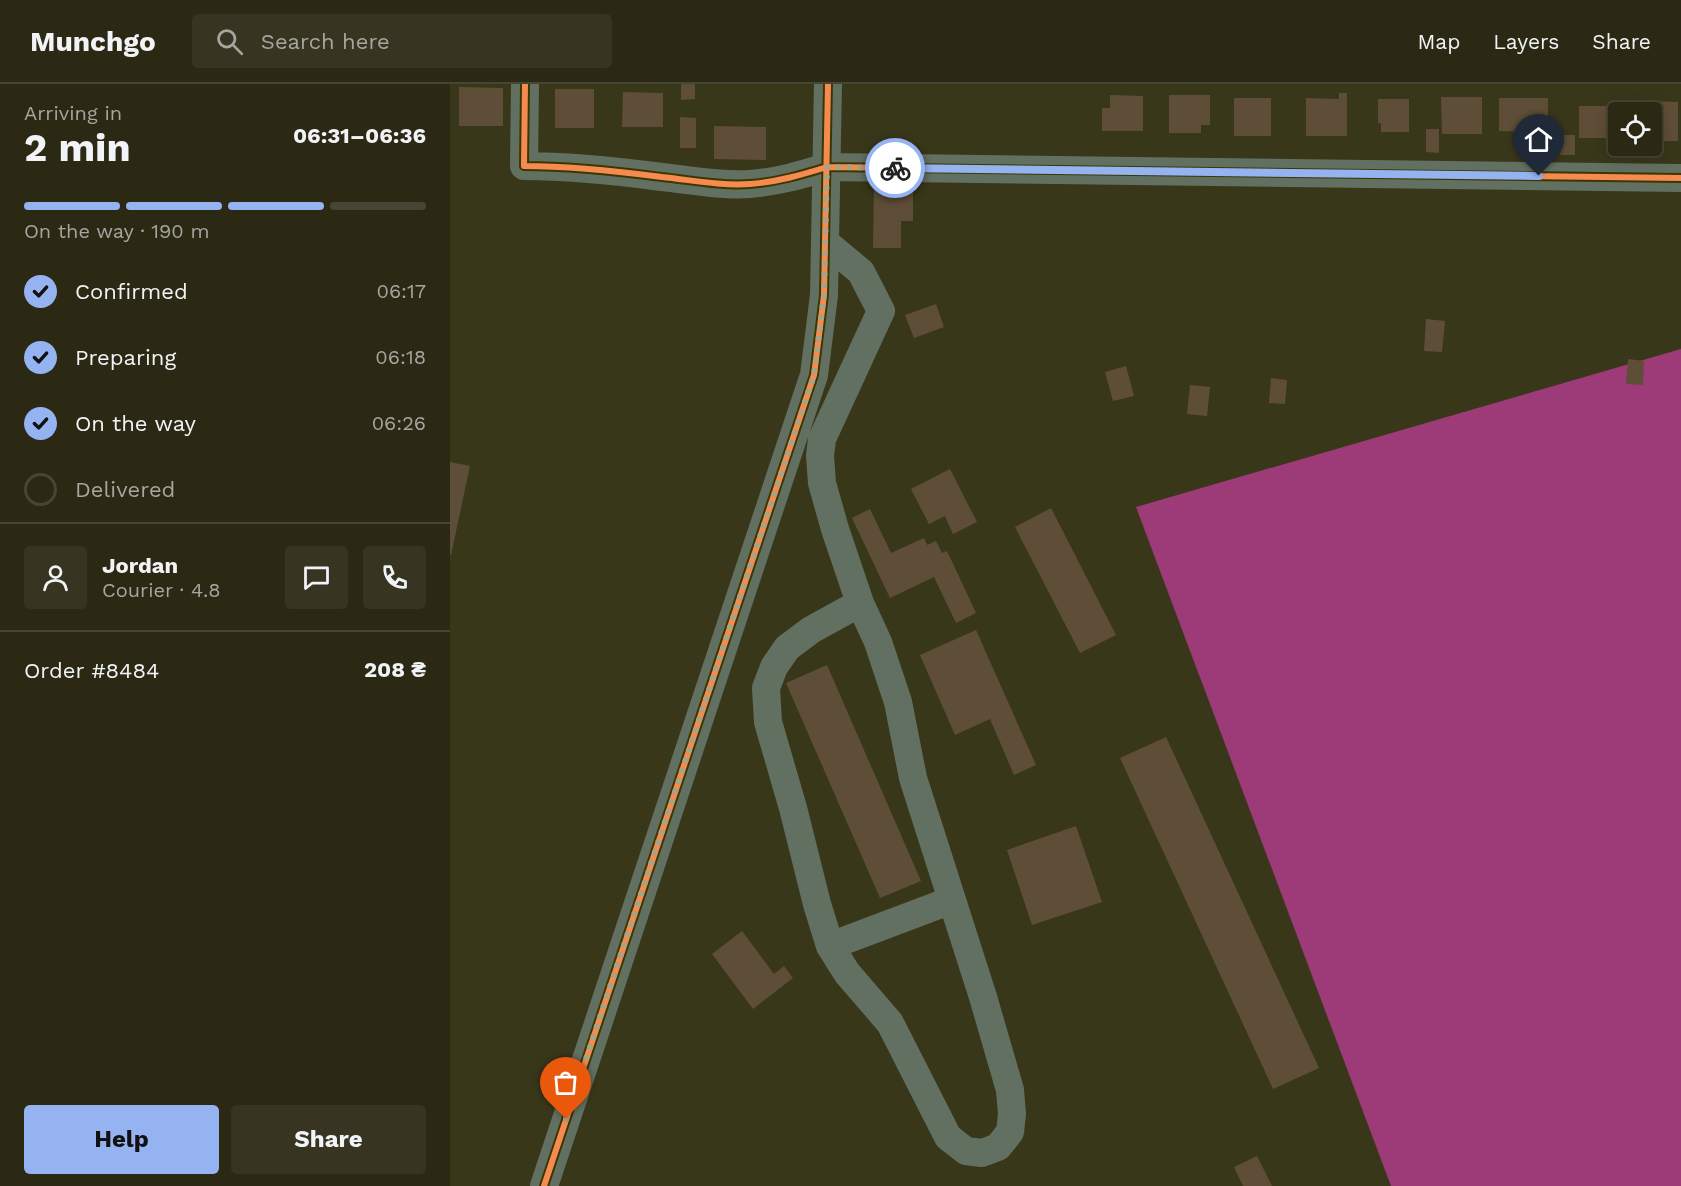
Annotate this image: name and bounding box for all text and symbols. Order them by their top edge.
search box [192,14,612,68]
text: Munchgo [30,25,156,58]
icon: search [213,25,246,58]
text: Search here [261,29,390,54]
text: Map [1417,29,1460,54]
text: Layers [1493,29,1559,54]
text: Share [1592,29,1651,54]
text: Arriving in [24,101,122,125]
map controls [1608,102,1662,156]
button: locate [1608,102,1662,156]
pin [1513,114,1564,176]
text: 06:31–06:36 [293,123,426,148]
icon: home [1522,123,1555,156]
text: 2 min [24,125,131,170]
courier [865,138,925,198]
icon: bike [879,152,912,185]
text: On the way · 190 m [24,219,210,243]
icon: check [24,275,57,308]
text: Confirmed [75,279,188,304]
text: 06:17 [376,279,426,303]
icon: check [24,341,57,374]
text: Preparing [75,345,176,370]
text: 06:18 [375,345,426,369]
icon: check [24,407,57,440]
text: On the way [75,411,196,436]
text: 06:26 [372,411,426,435]
text: Delivered [75,477,175,502]
button: person [24,546,87,609]
button: chat [285,546,348,609]
button: phone [363,546,426,609]
text: Jordan [102,553,178,578]
text: Courier · 4.8 [102,578,221,602]
text: 208 ₴ [364,657,426,682]
text: Order #8484 [24,658,159,683]
pin [540,1057,591,1119]
icon: bag [549,1066,582,1099]
button: Help [24,1105,219,1174]
button: Share [231,1105,426,1174]

